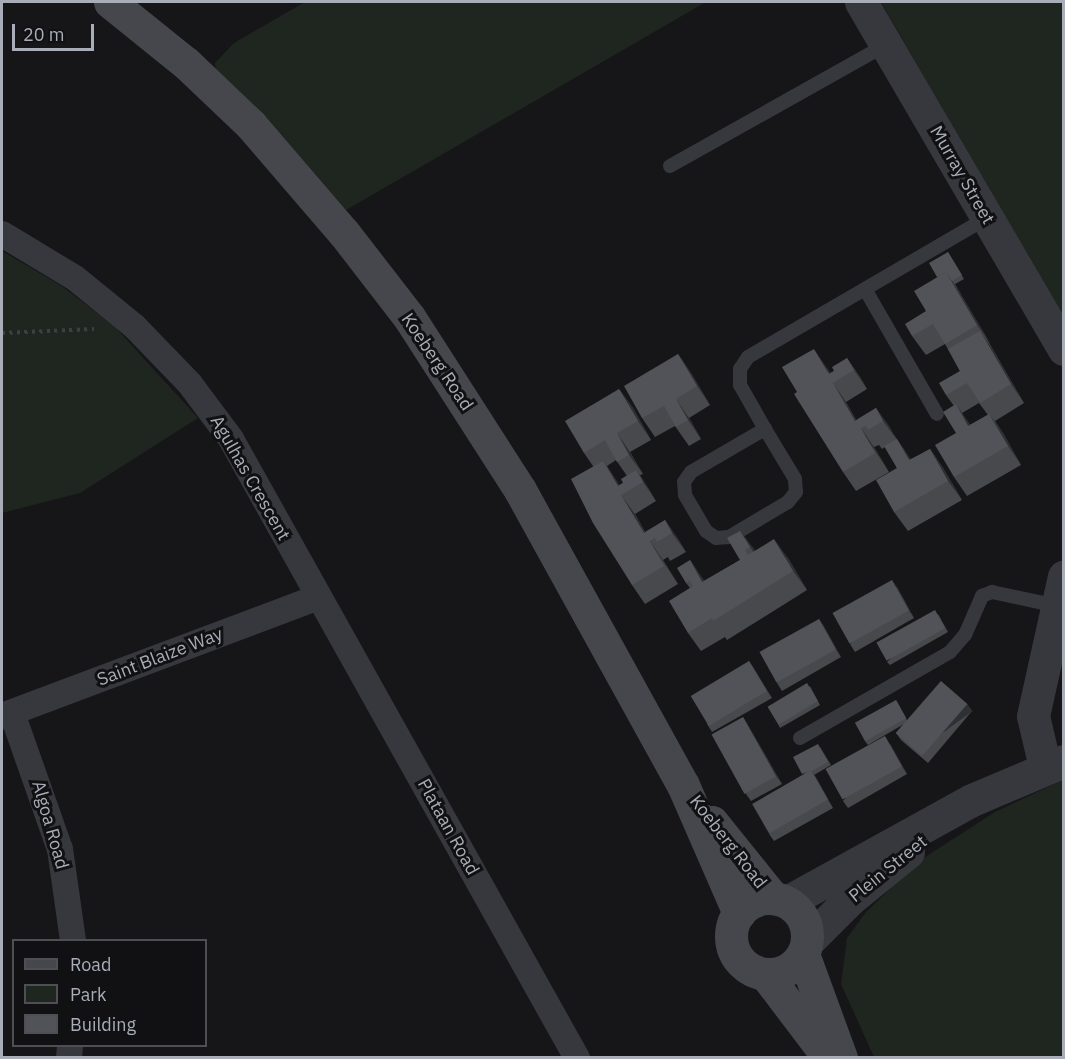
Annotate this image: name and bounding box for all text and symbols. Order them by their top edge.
scale bar [15,12,98,50]
text: 20 m [23,23,65,46]
street label: Murray Street [925,122,999,228]
street label: Koeberg Road [397,309,477,415]
street label: Agulhas Crescent [205,412,295,544]
street label: Saint Blaize Way [94,623,226,691]
street label: Plataan Road [413,775,483,879]
street label: Algoa Road [27,778,73,872]
street label: Koeberg Road [685,791,771,893]
street label: Plein Street [845,831,931,907]
legend [12,939,207,1047]
text: Road [70,953,111,976]
text: Park [70,983,106,1006]
text: Building [70,1013,136,1036]

